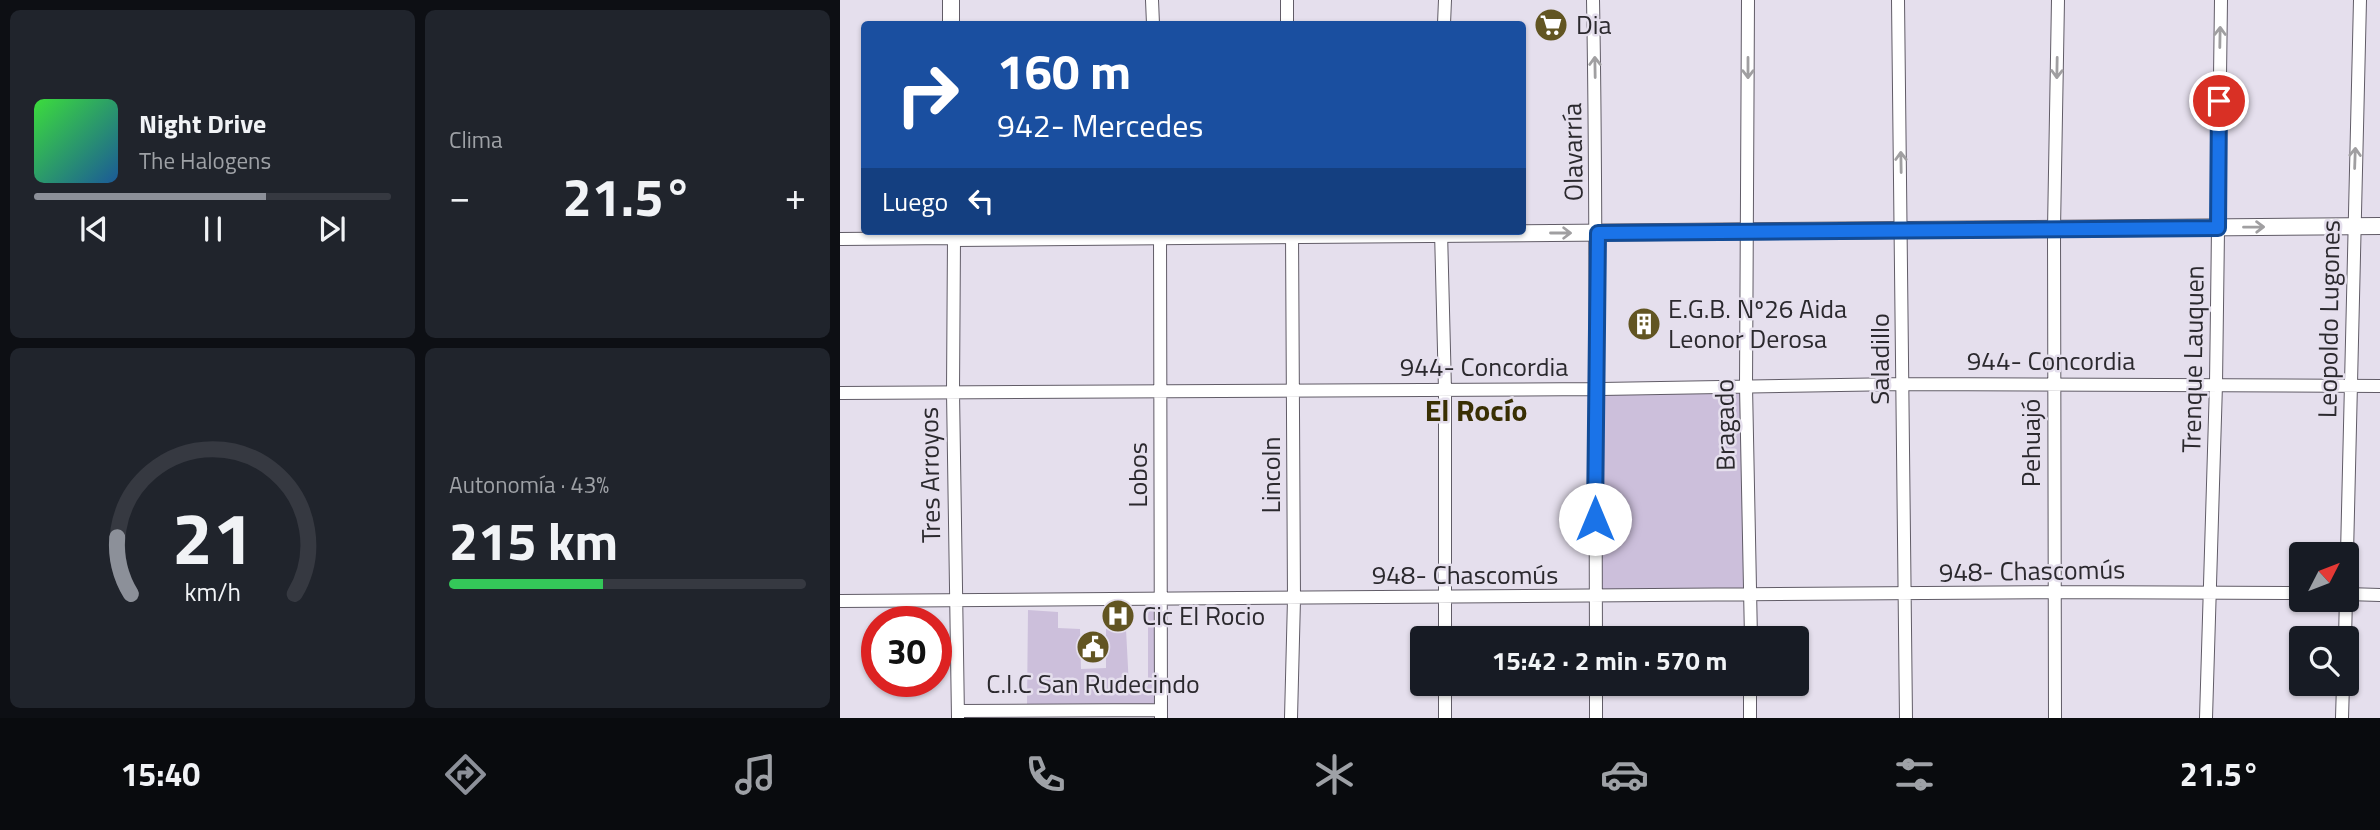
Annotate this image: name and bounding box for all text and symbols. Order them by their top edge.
place label: Dia [1576,5,1612,44]
supermarket icon: Dia [1532,6,1570,44]
one-way arrow [2213,26,2227,49]
text: 160 m [997,33,1131,108]
icon: right [882,49,973,140]
one-way arrow [1588,56,1601,79]
one-way arrow [1741,56,1755,79]
one-way arrow [2050,56,2064,79]
pin [2189,71,2249,131]
icon: arrive [2200,82,2238,120]
text: 942- Mercedes [997,101,1203,149]
street label: Olavarría [1552,103,1593,201]
text: Night Drive [139,104,266,143]
text: Clima [449,122,503,157]
text: The Halogens [139,143,271,178]
one-way arrow [2349,147,2362,170]
one-way arrow [1894,151,1908,174]
text: 21.5° [563,157,692,236]
text: − [449,167,470,225]
text: + [785,167,806,225]
text: Luego [882,182,948,221]
icon: left [962,182,1000,220]
icon: previous [75,210,113,248]
icon: pause [194,210,232,248]
icon: next [313,210,351,248]
one-way arrow [2242,220,2265,234]
street label: Leopoldo Lugones [2307,220,2350,418]
one-way arrow [1549,226,1572,240]
street label: Trenque Lauquen [2171,265,2214,453]
place label: E.G.B. Nº26 Aida Leonor Derosa [1668,289,1847,358]
building icon: E.G.B. Nº26 Aida Leonor Derosa [1625,305,1663,343]
street label: Saladillo [1860,313,1899,405]
street label: 944- Concordia [1967,341,2135,380]
street label: 944- Concordia [1400,347,1568,386]
street label: Bragado [1704,379,1745,471]
district label: El Rocío [1425,387,1527,433]
street label: Pehuajó [2011,399,2050,487]
street label: Tres Arroyos [909,407,950,543]
street label: Lincoln [1251,437,1290,514]
street label: Lobos [1118,442,1157,508]
text: Autonomía · 43% [449,467,609,502]
text: 21 [172,482,253,592]
position arrow [1558,482,1632,556]
text: 215 km [449,501,618,580]
north arrow [2289,542,2359,612]
map controls [2289,542,2359,696]
street label: 948- Chascomús [1938,549,2126,592]
street label: 948- Chascomús [1372,555,1558,594]
text: km/h [184,573,241,611]
place label: Cic El Rocio [1142,596,1265,635]
hospital icon: Cic El Rocio [1099,597,1137,635]
speed limit sign: 30 [861,606,952,697]
button: search [2289,626,2359,696]
public building icon: C.I.C San Rudecindo [1074,628,1112,666]
text: 15:42 · 2 min · 570 m [1492,641,1727,680]
place label: C.I.C San Rudecindo [986,664,1200,703]
text: 15:40 [120,750,200,798]
icon: directions [441,750,490,799]
icon: music [731,750,780,799]
icon: phone [1021,750,1070,799]
icon: climate [1310,750,1359,799]
icon: car [1600,750,1649,799]
icon: filters [1890,750,1939,799]
text: 21.5° [2180,750,2260,798]

